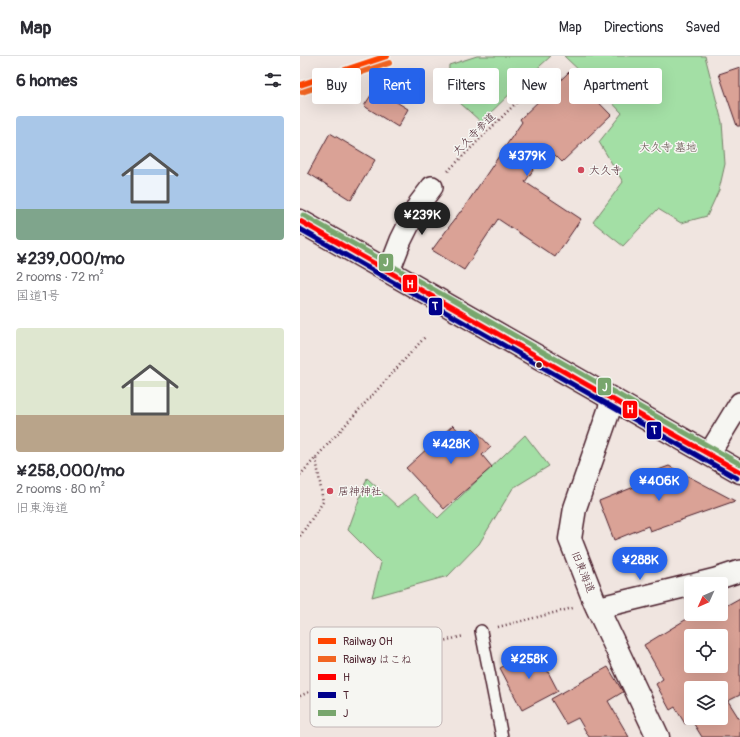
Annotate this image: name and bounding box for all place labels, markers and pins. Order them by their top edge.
pin: ¥379K [499,143,555,177]
place label: 大久寺 [589,164,622,177]
marker: 大久寺 [576,165,586,175]
pin: ¥239K [394,202,450,236]
unlabelled marker [534,360,544,370]
pin: ¥428K [423,431,479,465]
pin: ¥406K [631,468,687,502]
place label: 居神神社 [338,485,382,498]
marker: 居神神社 [325,486,335,496]
pin: ¥288K [612,547,668,581]
pin: ¥258K [501,646,557,680]

